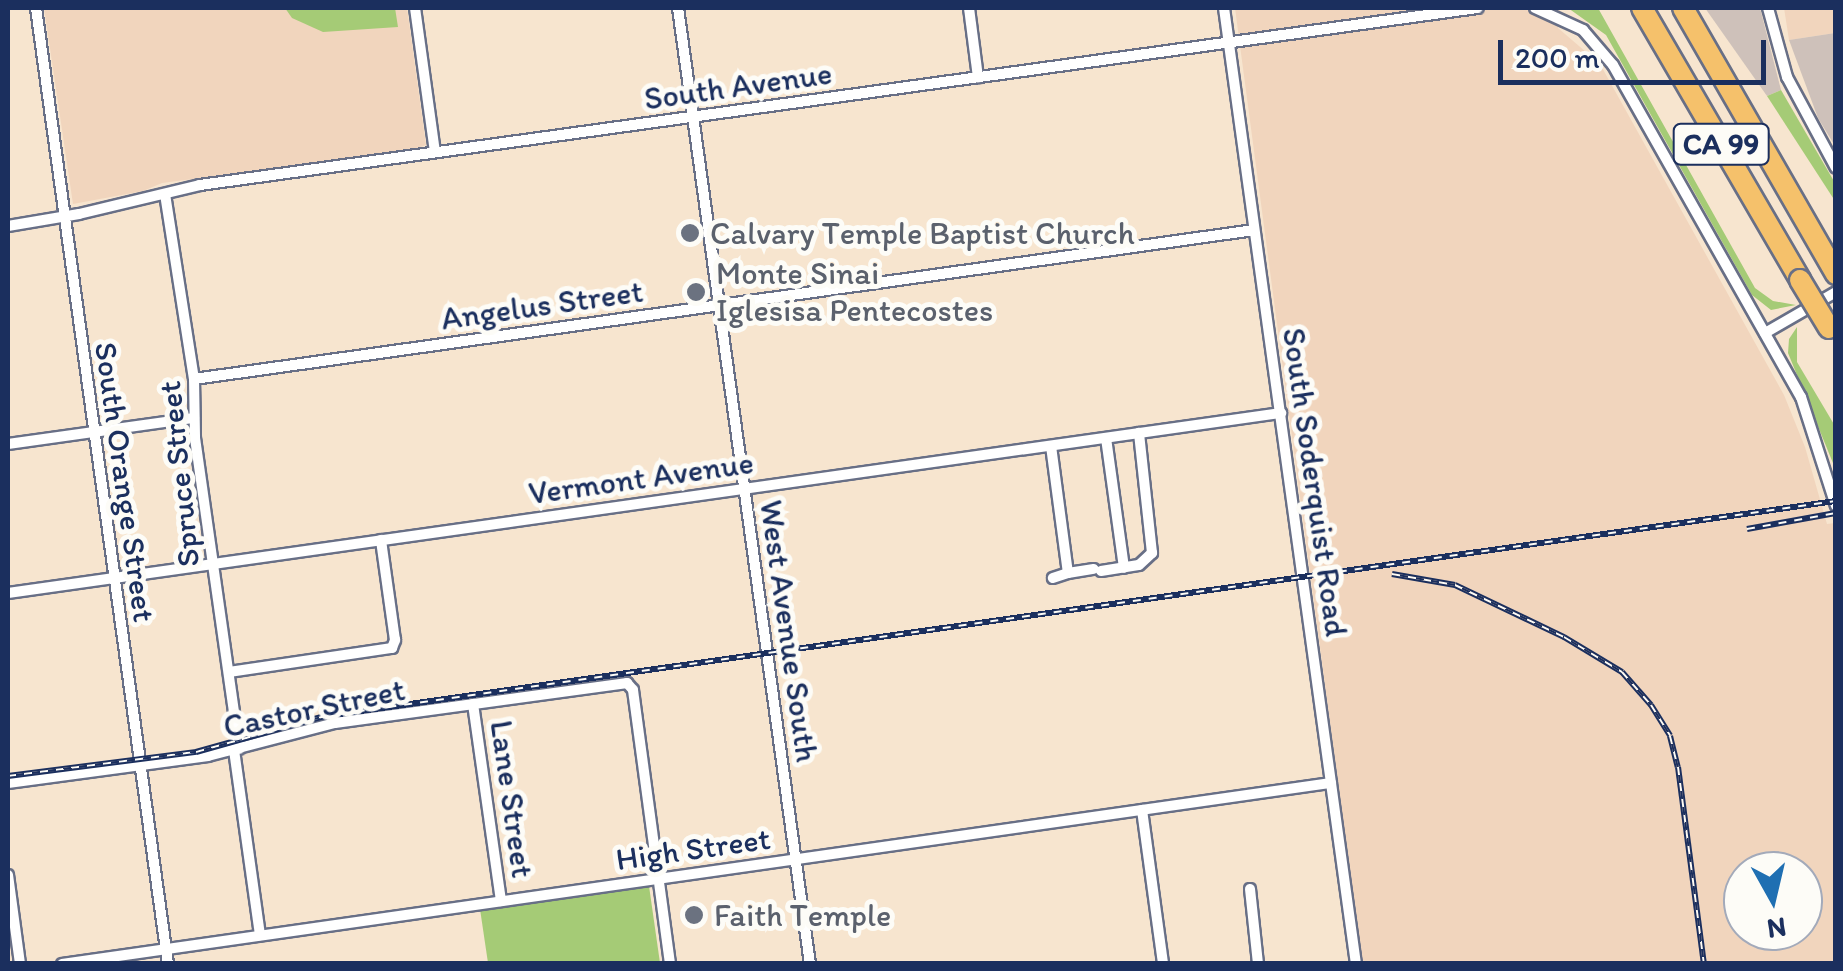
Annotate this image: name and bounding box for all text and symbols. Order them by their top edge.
scale bar [1503,20,1770,82]
text: 200 m [1515,39,1600,76]
street label: South Avenue [642,54,834,118]
road number: CA 99 [1671,119,1771,169]
place label: Calvary Temple Baptist Church [710,214,1134,252]
marker: Calvary Temple Baptist Church [679,222,701,244]
place label: Monte Sinai Iglesisa Pentecostes [716,255,994,330]
street label: Angelus Street [439,272,645,338]
marker: Monte Sinai Iglesisa Pentecostes [685,281,707,303]
street label: South Soderquist Road [1274,325,1356,639]
street label: South Orange Street [86,340,164,624]
street label: Spruce Street [150,379,208,569]
street label: Vermont Avenue [527,443,755,513]
street label: West Avenue South [752,498,826,764]
street label: Castor Street [220,670,408,746]
street label: Lane Street [482,718,542,880]
street label: High Street [614,819,772,879]
north arrow [1723,851,1823,951]
place label: Faith Temple [714,896,887,934]
marker: Faith Temple [683,904,705,926]
text: N [1765,911,1789,947]

